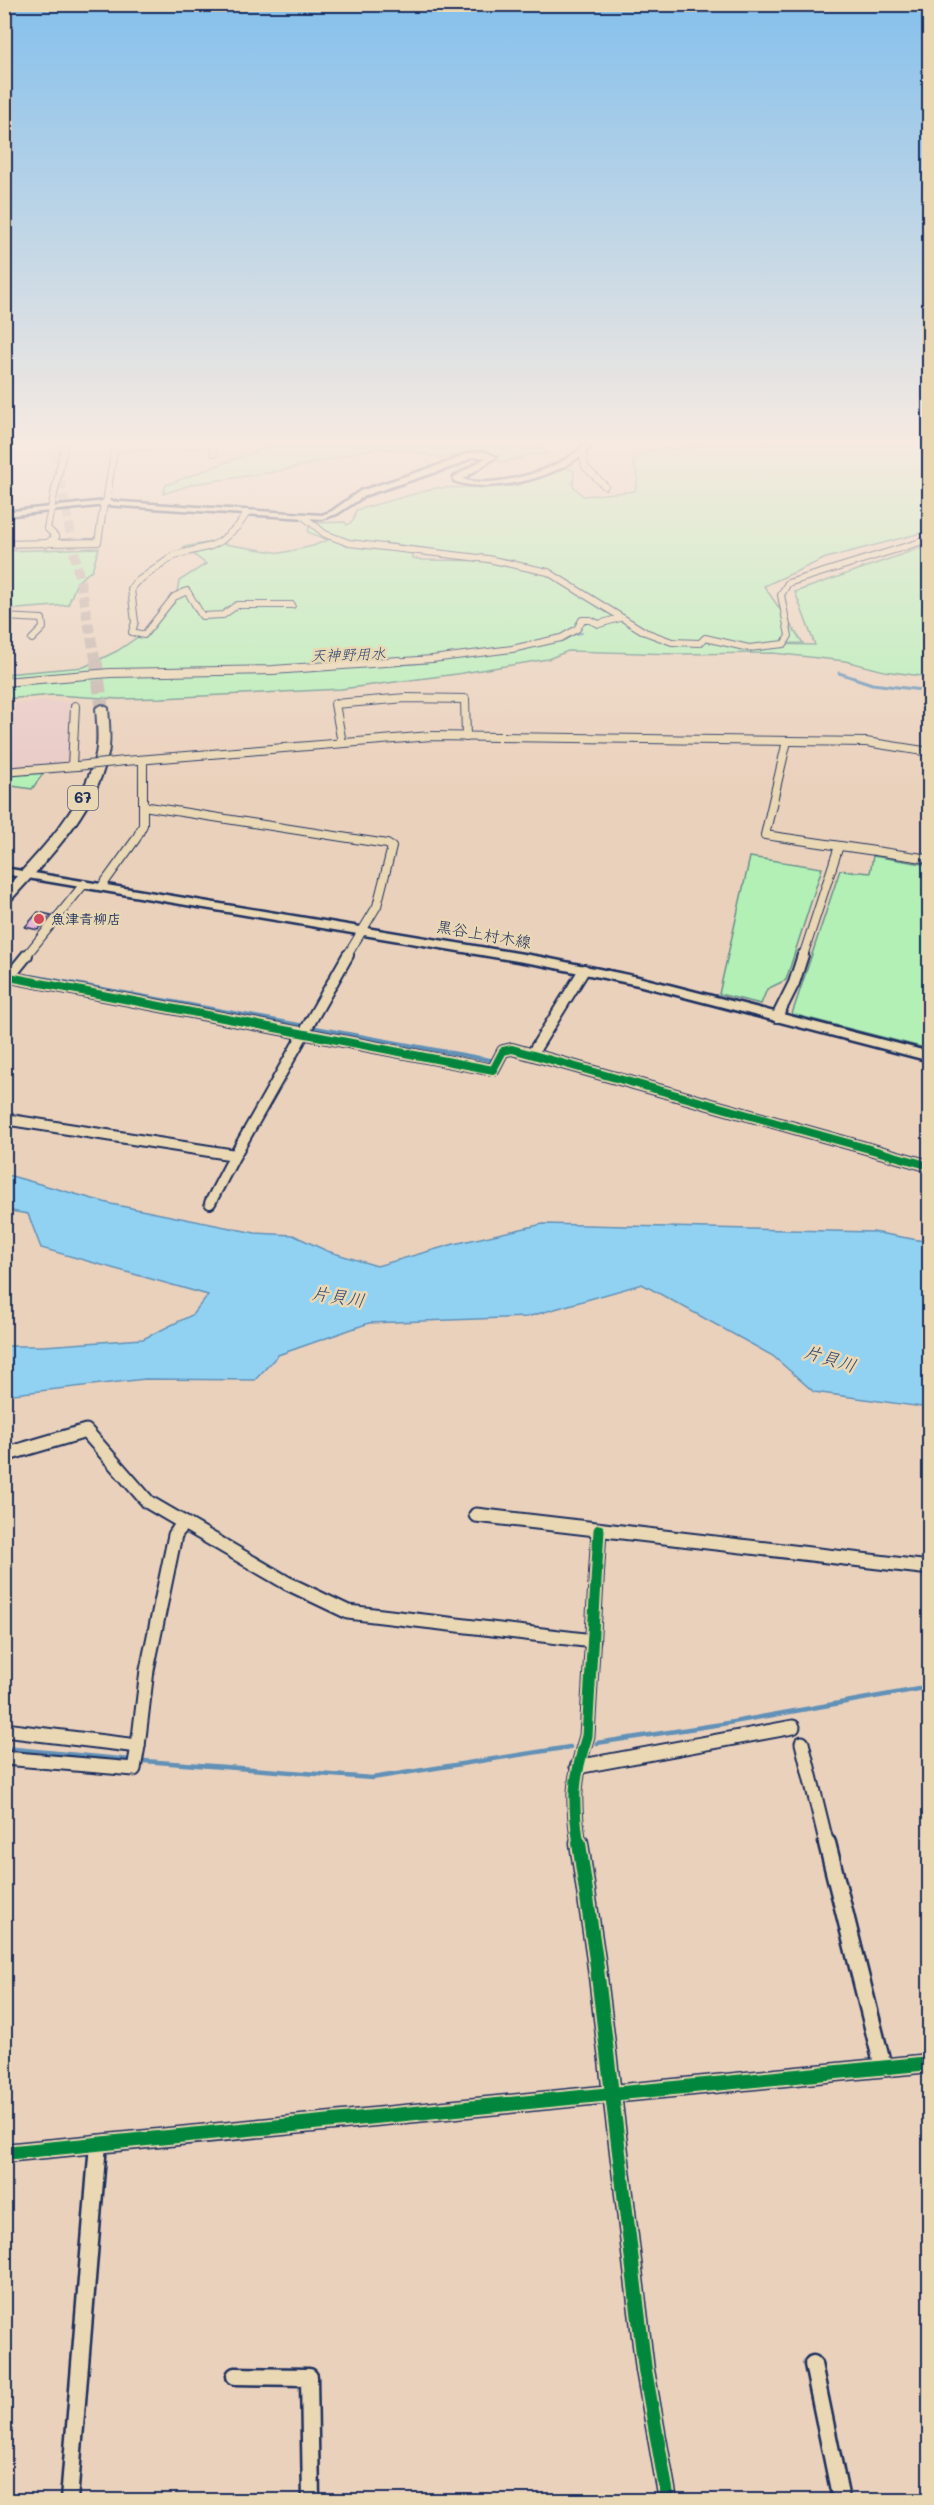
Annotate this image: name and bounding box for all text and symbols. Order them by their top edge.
water label: 天神野用水 [310,643,386,665]
road number: 67 [68,786,98,810]
place label: 魚津青柳店 [51,909,121,928]
marker: 魚津青柳店 [32,912,46,926]
street label: 黒谷上村木線 [435,915,533,952]
water label: 片貝川 [310,1280,367,1312]
water label: 片貝川 [801,1339,860,1377]

